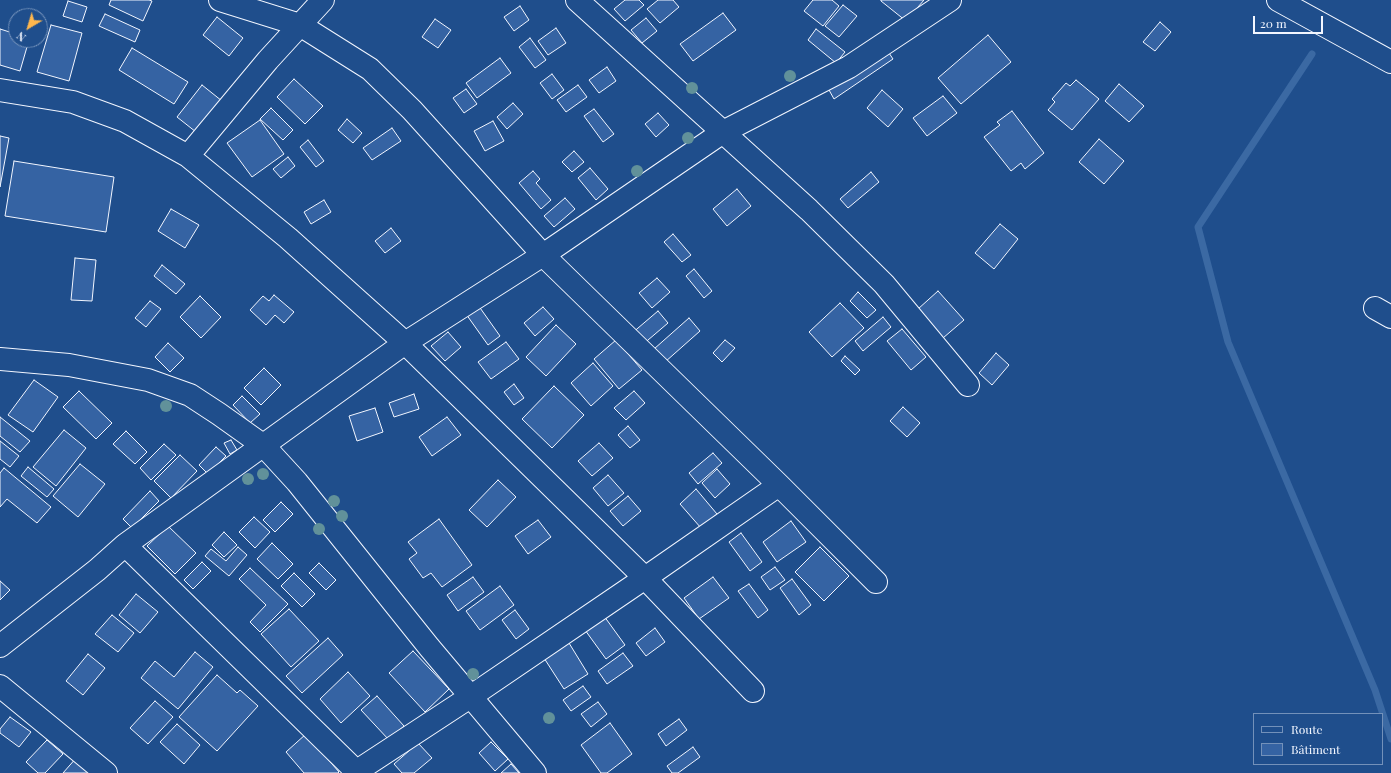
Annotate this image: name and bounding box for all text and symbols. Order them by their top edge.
north arrow [8,8,48,48]
scale bar [1255,8,1325,34]
text: 20 m [1260,15,1287,31]
text: N [13,29,29,45]
legend [1253,713,1383,765]
text: Route [1291,721,1323,737]
text: Bâtiment [1291,741,1340,757]

